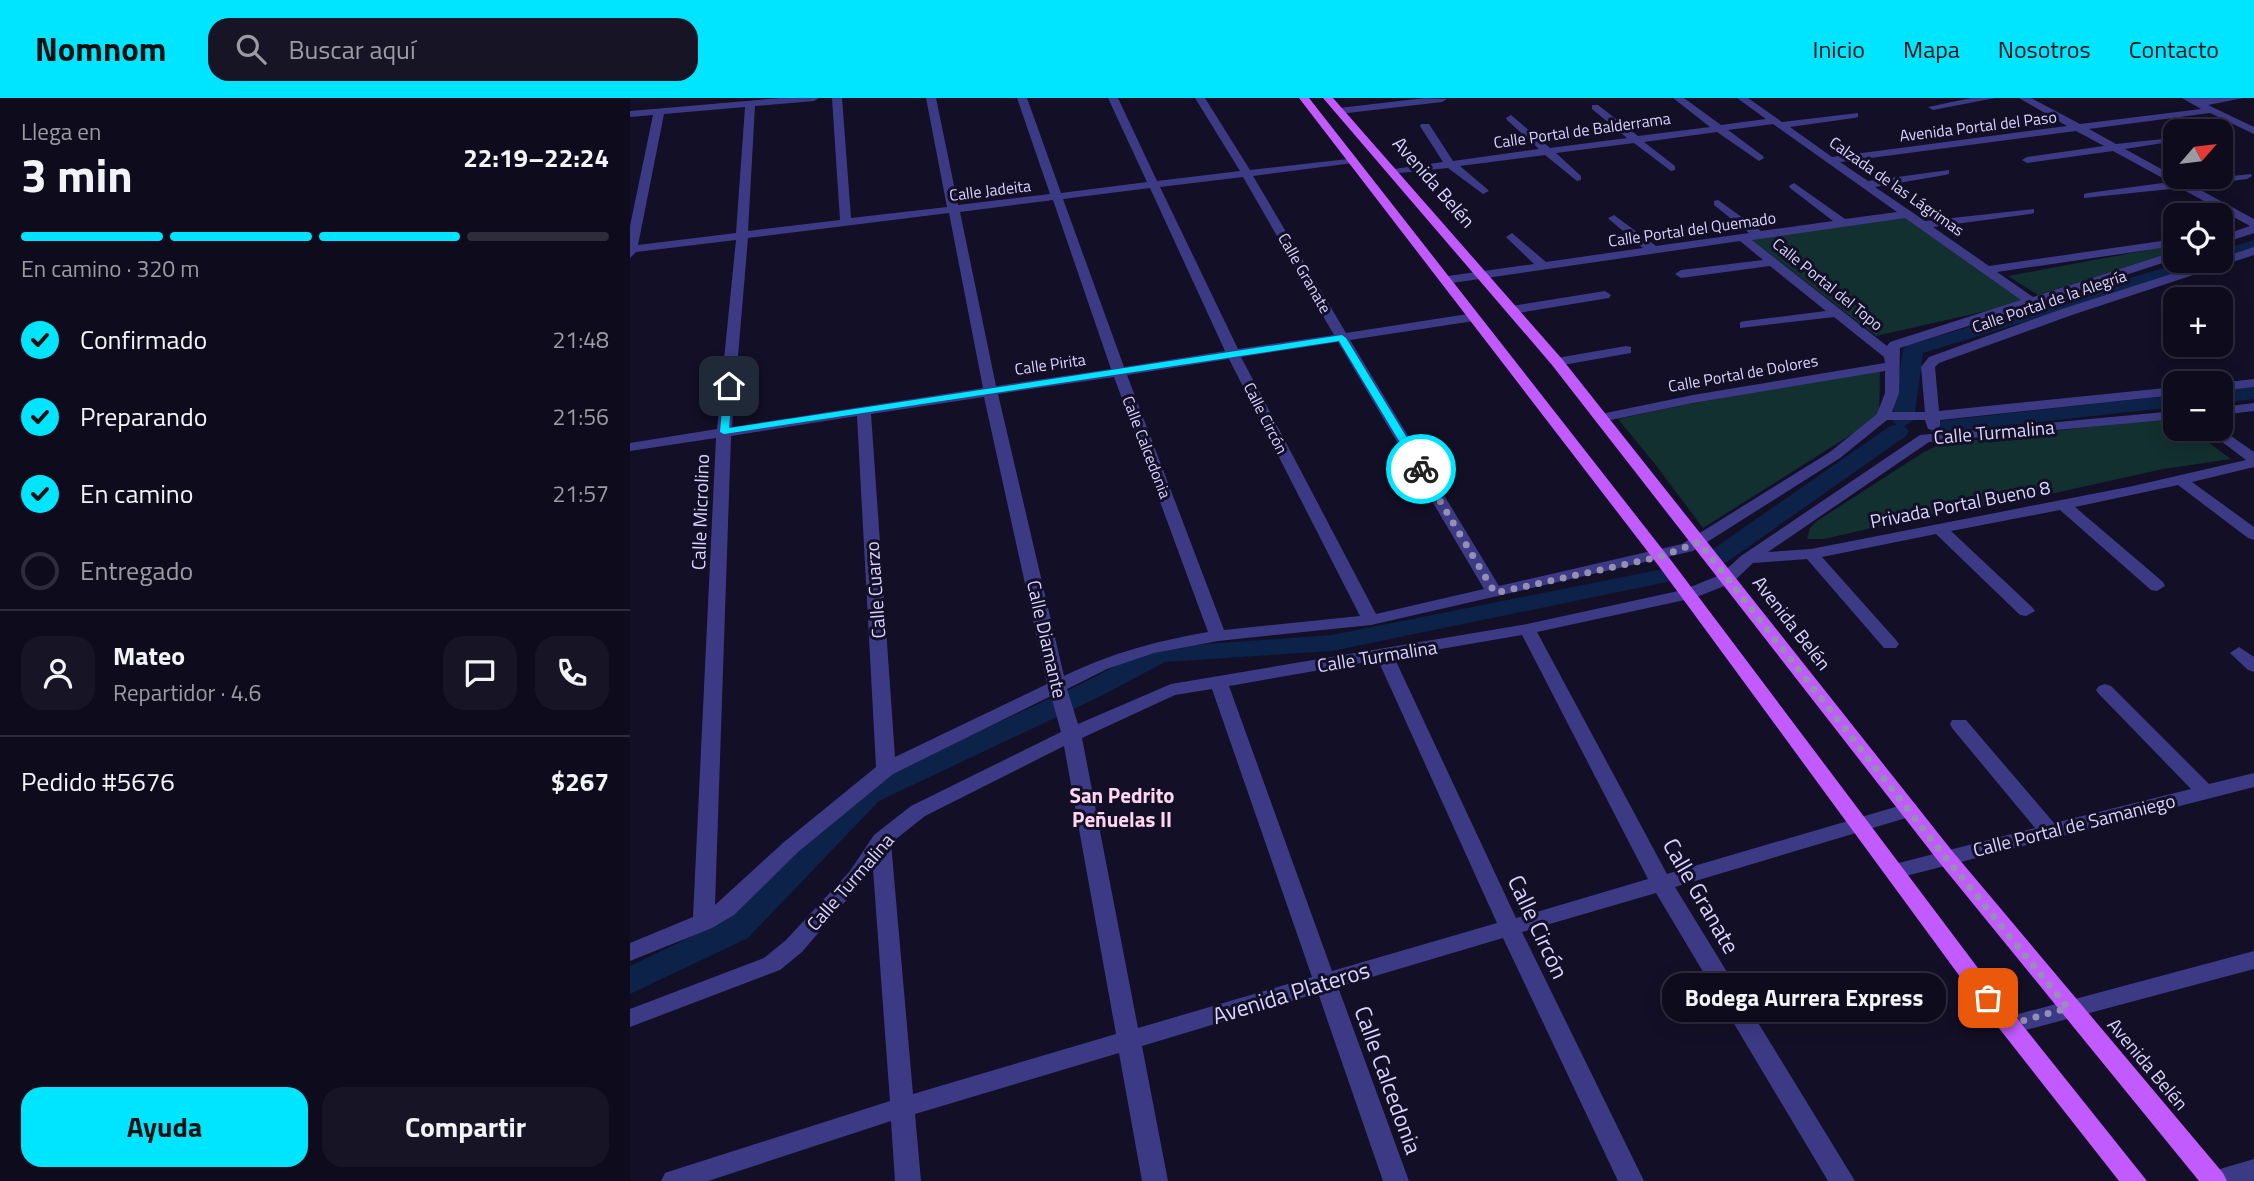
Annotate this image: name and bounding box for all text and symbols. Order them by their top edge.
search box [208,18,698,81]
text: Nomnom [35,24,166,74]
icon: search [232,30,270,68]
text: Buscar aquí [288,30,416,69]
text: Inicio [1813,31,1865,67]
text: Mapa [1903,31,1960,67]
text: Nosotros [1998,31,2091,67]
text: Contacto [2129,31,2219,67]
street label: Avenida Portal del Paso [1898,104,2058,148]
street label: Calle Portal de Balderrama [1492,106,1672,154]
text: Llega en [21,114,101,149]
north arrow [2163,119,2233,189]
map controls [2163,119,2233,441]
street label: Avenida Belén [1386,129,1482,234]
street label: Calzada de las Lágrimas [1824,130,1970,242]
text: 22:19–22:24 [463,138,609,177]
text: 3 min [21,140,133,210]
street label: Calle Jadeita [948,173,1032,207]
button: locate [2163,203,2233,273]
street label: Calle Portal del Quemado [1607,205,1777,253]
street label: Calle Granate [1272,228,1338,318]
street label: Calle Portal del Topo [1768,232,1888,336]
text: En camino · 320 m [21,251,199,286]
street label: Calle Portal de la Alegría [1969,263,2129,339]
button: + [2163,287,2233,357]
text: Confirmado [80,320,207,359]
icon: check [21,321,59,359]
text: 21:48 [552,322,609,357]
street label: Calle Pirita [1013,347,1087,381]
street label: Calle Portal de Dolores [1666,348,1820,398]
pin [699,356,759,416]
icon: home [710,367,748,405]
button: − [2163,371,2233,441]
street label: Calle Circón [1238,378,1294,458]
street label: Calle Calcedonia [1116,392,1178,502]
text: Preparando [80,397,207,436]
icon: check [21,398,59,436]
text: 21:56 [552,399,609,434]
street label: Calle Turmalina [1932,412,2056,451]
courier [1386,434,1456,504]
icon: bike [1402,450,1440,488]
street label: Calle Microlino [683,454,716,570]
street label: Privada Portal Bueno 8 [1867,472,2053,535]
text: En camino [80,474,194,513]
icon: check [21,475,59,513]
text: 21:57 [552,476,609,511]
street label: Calle Cuarzo [857,540,892,640]
text: Entregado [80,551,193,590]
street label: Avenida Belén [1746,569,1839,676]
street label: Calle Diamante [1020,577,1075,701]
street label: Calle Turmalina [1315,632,1439,679]
button: person [21,636,95,710]
text: Mateo [113,636,185,675]
button: chat [443,636,517,710]
button: phone [535,636,609,710]
text: Repartidor · 4.6 [113,675,261,710]
text: Pedido #5676 [21,762,175,801]
text: $267 [551,762,609,801]
district label: San Pedrito Peñuelas II [1069,779,1175,835]
street label: Calle Portal de Samaniego [1970,785,2178,864]
street label: Calle Turmalina [799,826,901,937]
street label: Calle Granate [1654,831,1749,960]
street label: Calle Circón [1499,869,1578,984]
street label: Avenida Plateros [1208,952,1374,1033]
pin [1958,968,2018,1028]
callout: Bodega Aurrera Express [1662,974,1946,1023]
icon: bag [1969,979,2007,1017]
text: Bodega Aurrera Express [1685,980,1923,1015]
street label: Calle Calcedonia [1345,1001,1432,1159]
street label: Avenida Belén [2101,1011,2196,1116]
button: Ayuda [21,1087,308,1167]
button: Compartir [322,1087,609,1167]

